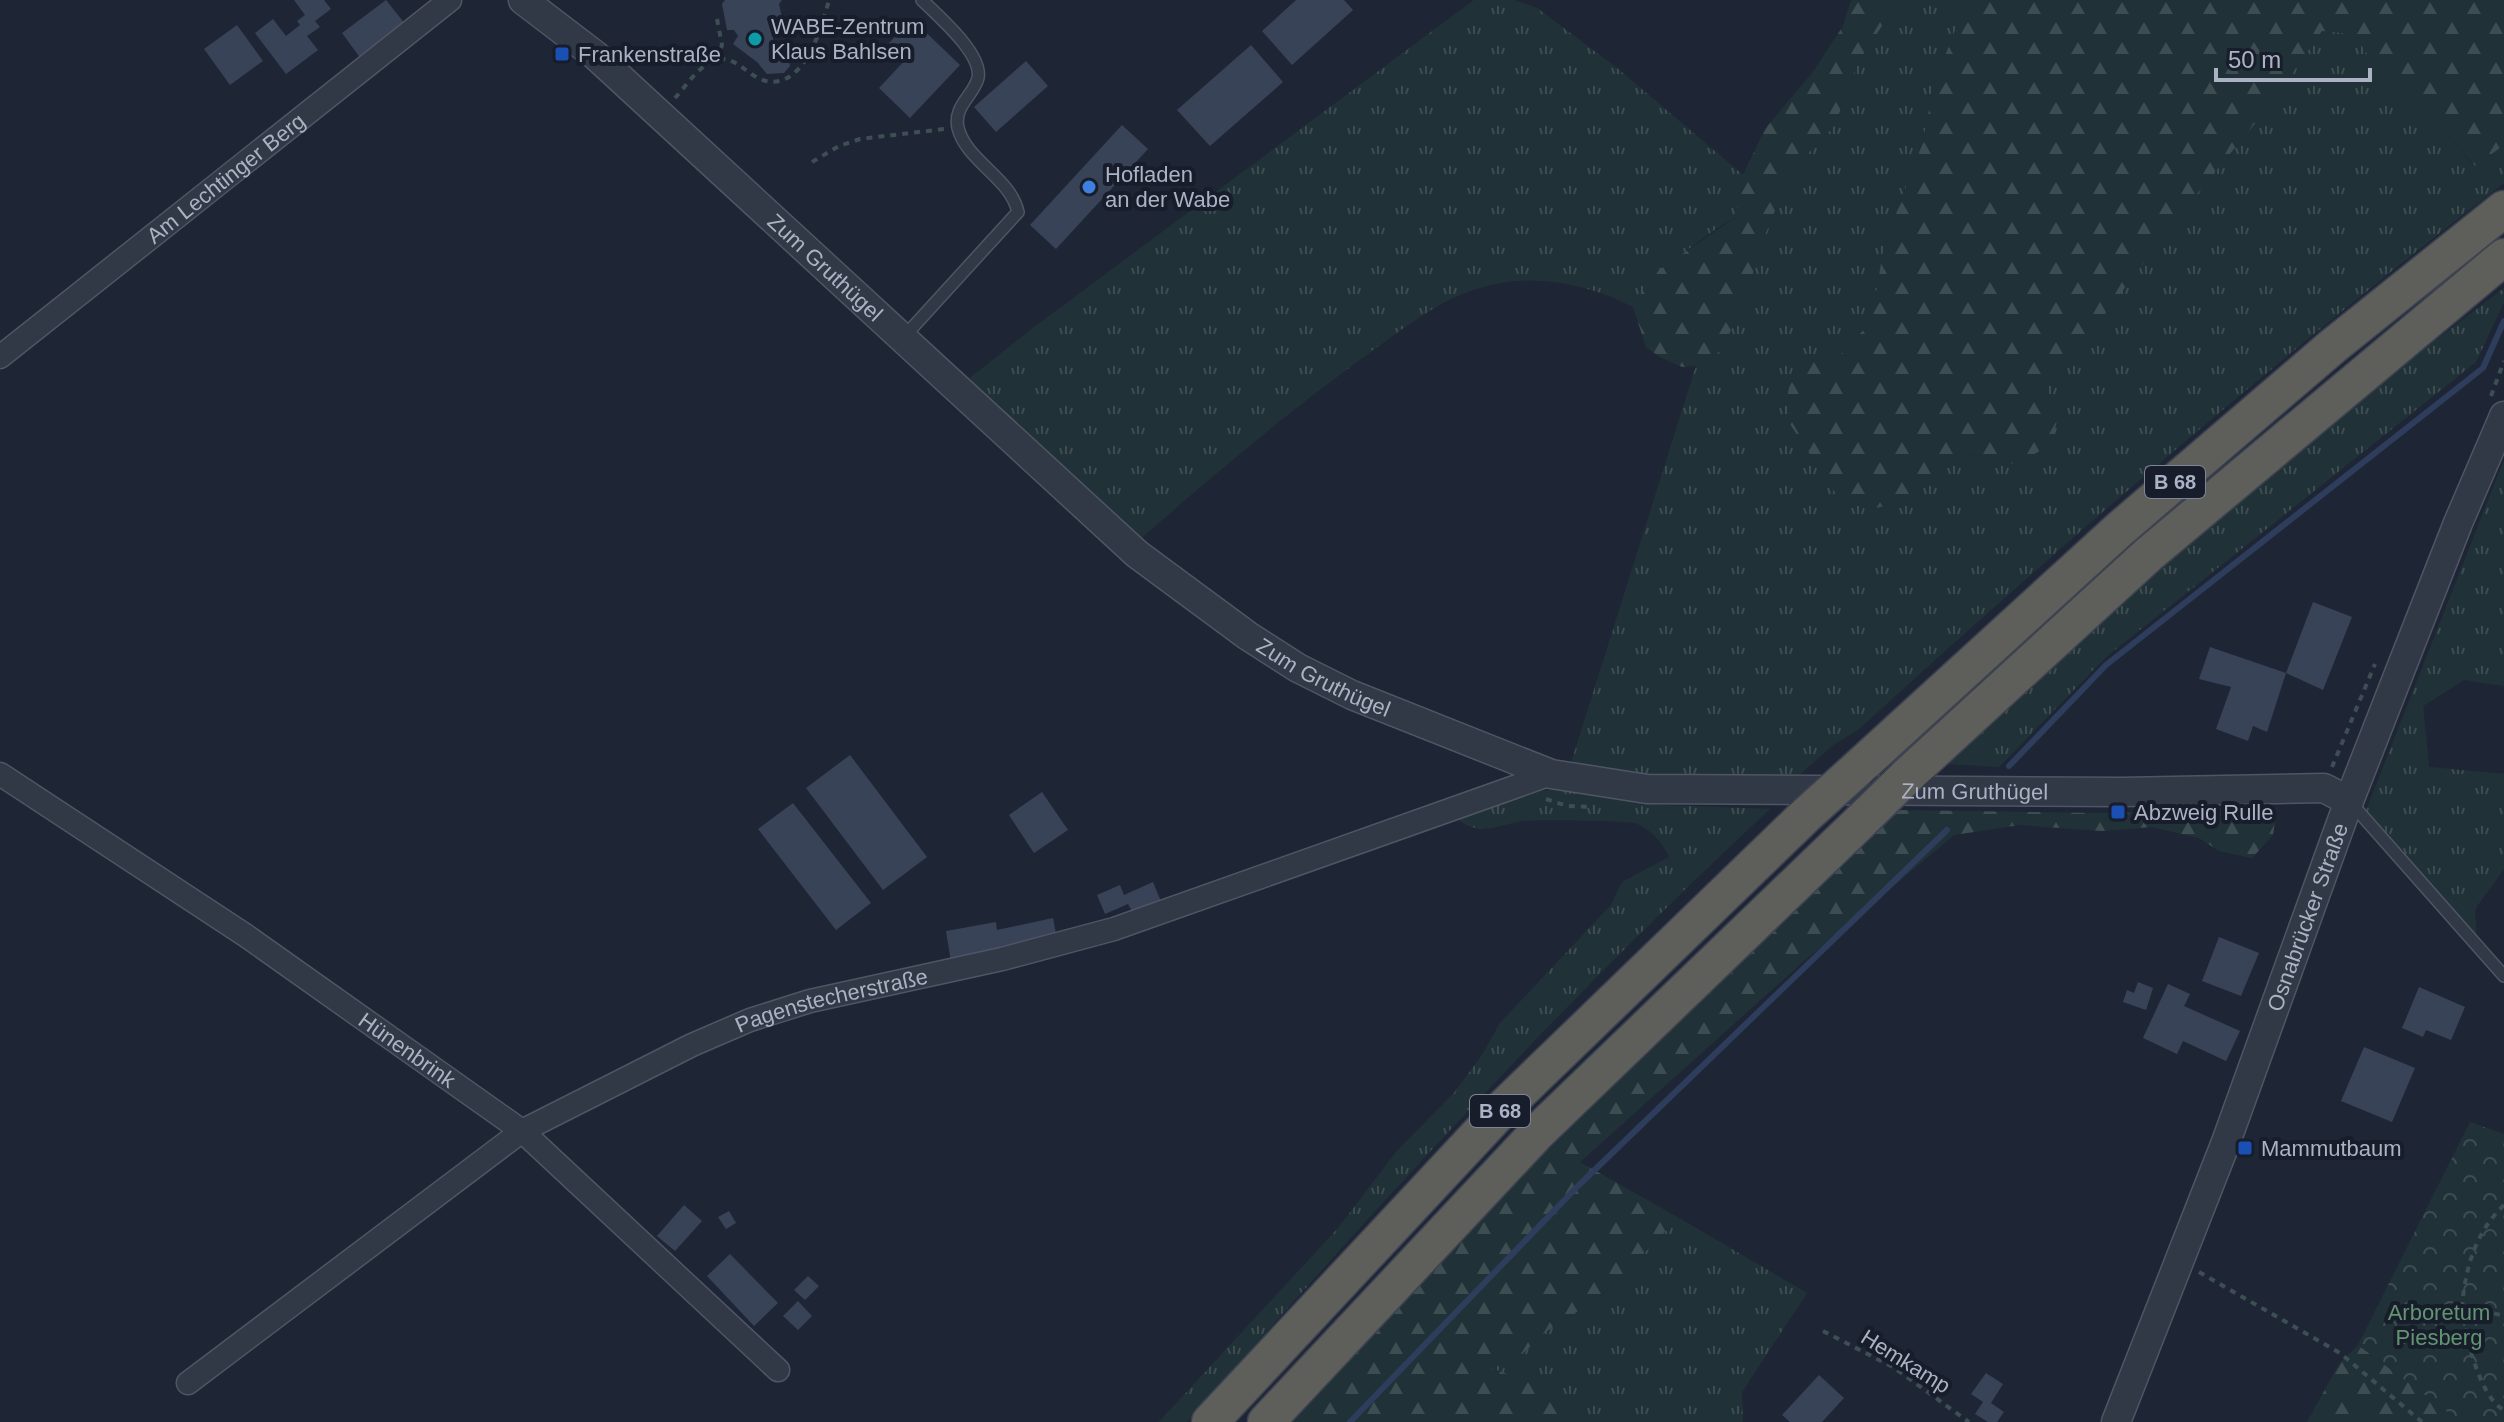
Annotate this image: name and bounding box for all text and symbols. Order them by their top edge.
place label: WABE-Zentrum Klaus Bahlsen [771,14,924,64]
marker: WABE-Zentrum Klaus Bahlsen [746,30,764,48]
scale bar [2216,32,2370,82]
place label: Frankenstraße [578,42,721,67]
marker: Frankenstraße [553,45,571,63]
text: 50 m [2228,46,2281,73]
street label: Am Lechtinger Berg [142,108,310,249]
place label: Hofladen an der Wabe [1105,162,1230,212]
marker: Hofladen an der Wabe [1080,178,1098,196]
street label: Zum Gruthügel [763,209,888,327]
road number: B 68 [2145,466,2205,498]
street label: Zum Gruthügel [1252,633,1394,722]
street label: Zum Gruthügel [1901,779,2048,805]
place label: Abzweig Rulle [2134,800,2273,825]
marker: Abzweig Rulle [2109,803,2127,821]
street label: Osnabrücker Straße [2262,820,2353,1015]
street label: Pagenstecherstraße [731,964,930,1038]
street label: Hünenbrink [354,1008,461,1094]
road number: B 68 [1470,1095,1530,1127]
place label: Mammutbaum [2261,1136,2402,1161]
marker: Mammutbaum [2236,1139,2254,1157]
park label: Arboretum Piesberg [2388,1300,2490,1350]
street label: Hemkamp [1857,1324,1955,1399]

